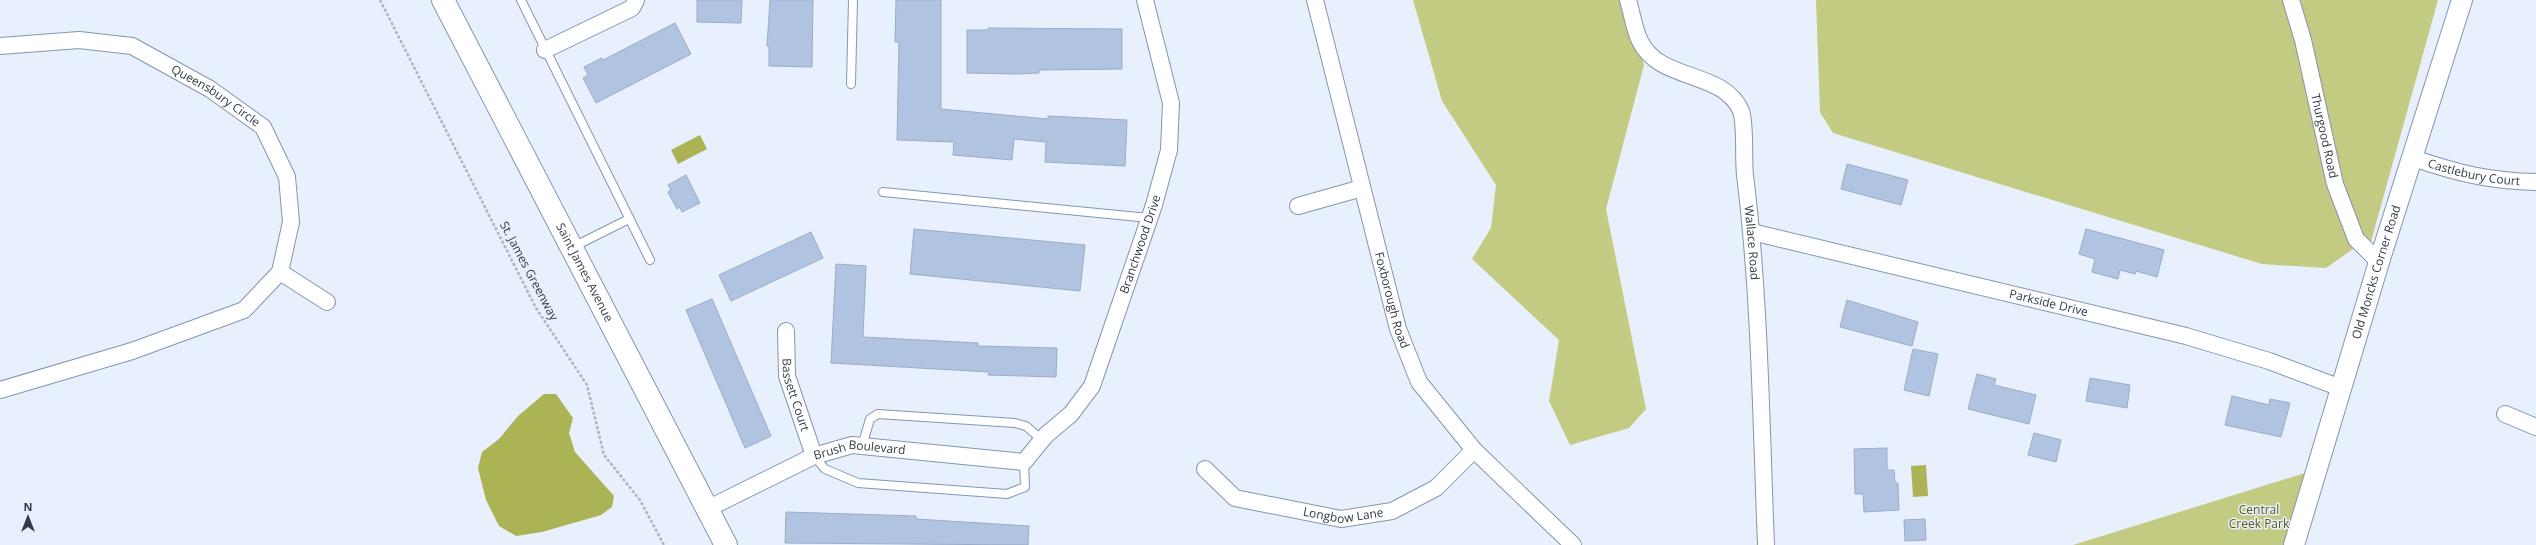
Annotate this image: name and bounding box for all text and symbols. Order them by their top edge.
street label: Queensbury Circle [168,60,264,131]
street label: Thurgood Road [2307,92,2342,180]
street label: Castlebury Court [2426,154,2521,189]
street label: Branchwood Drive [1115,193,1164,296]
street label: Old Moncks Corner Road [2347,203,2405,341]
street label: Wallace Road [1741,205,1764,281]
street label: St. James Greenway [496,218,563,324]
street label: Saint James Avenue [552,220,618,325]
street label: Foxborough Road [1371,250,1414,351]
street label: Parkside Drive [2008,285,2090,320]
street label: Bassett Court [779,358,814,433]
street label: Brush Boulevard [811,436,906,464]
north arrow [8,497,48,537]
text: N [24,499,32,514]
park label: Central Creek Park [2229,501,2290,532]
street label: Longbow Lane [1302,503,1385,528]

